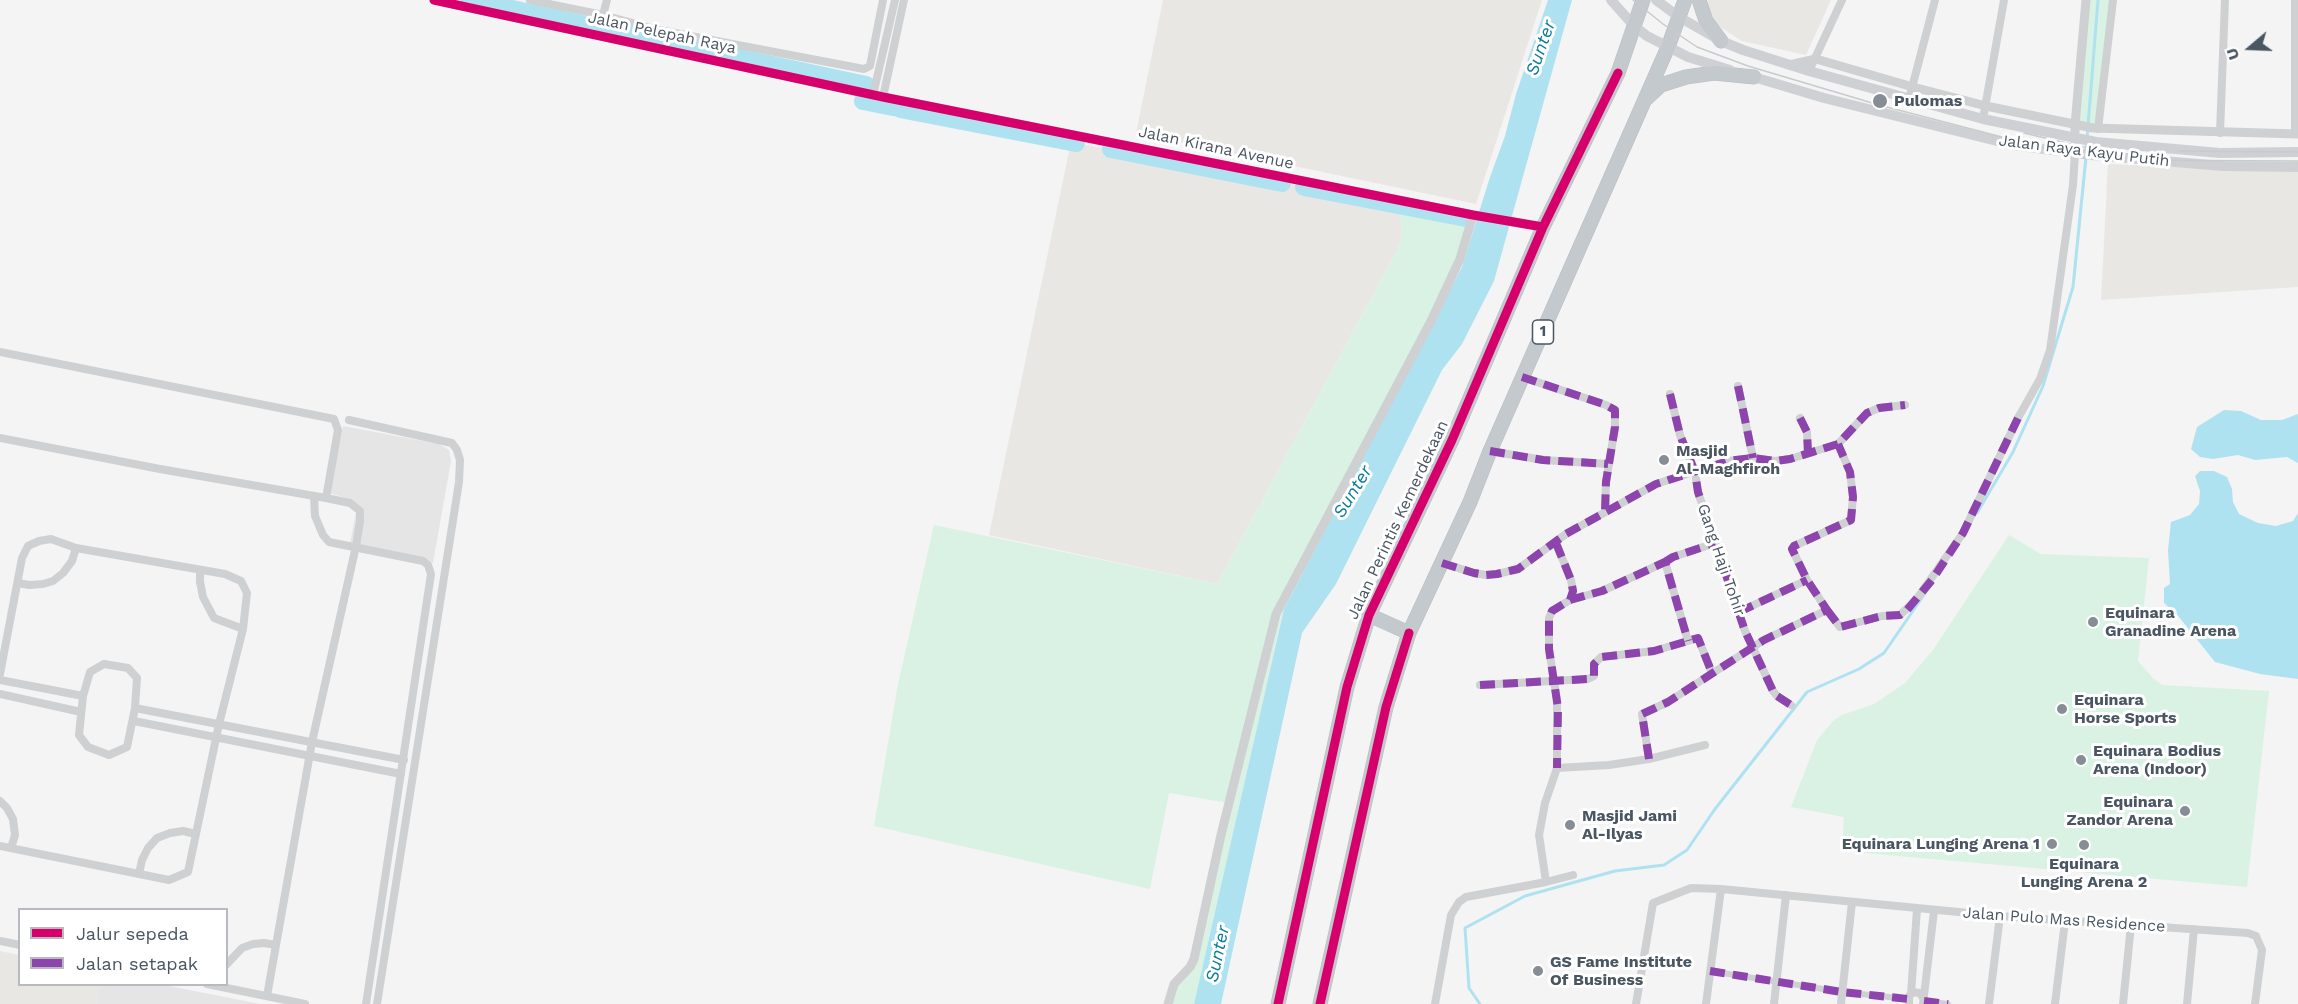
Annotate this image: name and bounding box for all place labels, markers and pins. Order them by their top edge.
place label: Pulomas [1894,91,1962,111]
marker: Pulomas [1871,92,1889,110]
place label: Masjid Al-Maghfiroh [1676,441,1780,479]
marker: Masjid Al-Maghfiroh [1657,453,1671,467]
place label: Equinara Granadine Arena [2105,603,2236,641]
marker: Equinara Granadine Arena [2086,615,2100,629]
place label: Equinara Horse Sports [2074,690,2177,728]
marker: Equinara Horse Sports [2055,702,2069,716]
place label: Equinara Bodius Arena (Indoor) [2093,741,2221,779]
marker: Equinara Bodius Arena (Indoor) [2074,753,2088,767]
place label: Equinara Zandor Arena [2067,792,2173,830]
marker: Equinara Zandor Arena [2178,804,2192,818]
place label: Masjid Jami Al-Ilyas [1582,806,1677,844]
marker: Masjid Jami Al-Ilyas [1563,818,1577,832]
place label: Equinara Lunging Arena 1 [1842,834,2040,854]
marker: Equinara Lunging Arena 1 [2045,837,2059,851]
marker: Equinara Lunging Arena 2 [2077,838,2091,852]
place label: Equinara Lunging Arena 2 [2021,854,2147,892]
place label: GS Fame Institute Of Business [1550,952,1692,990]
marker: GS Fame Institute Of Business [1531,964,1545,978]

